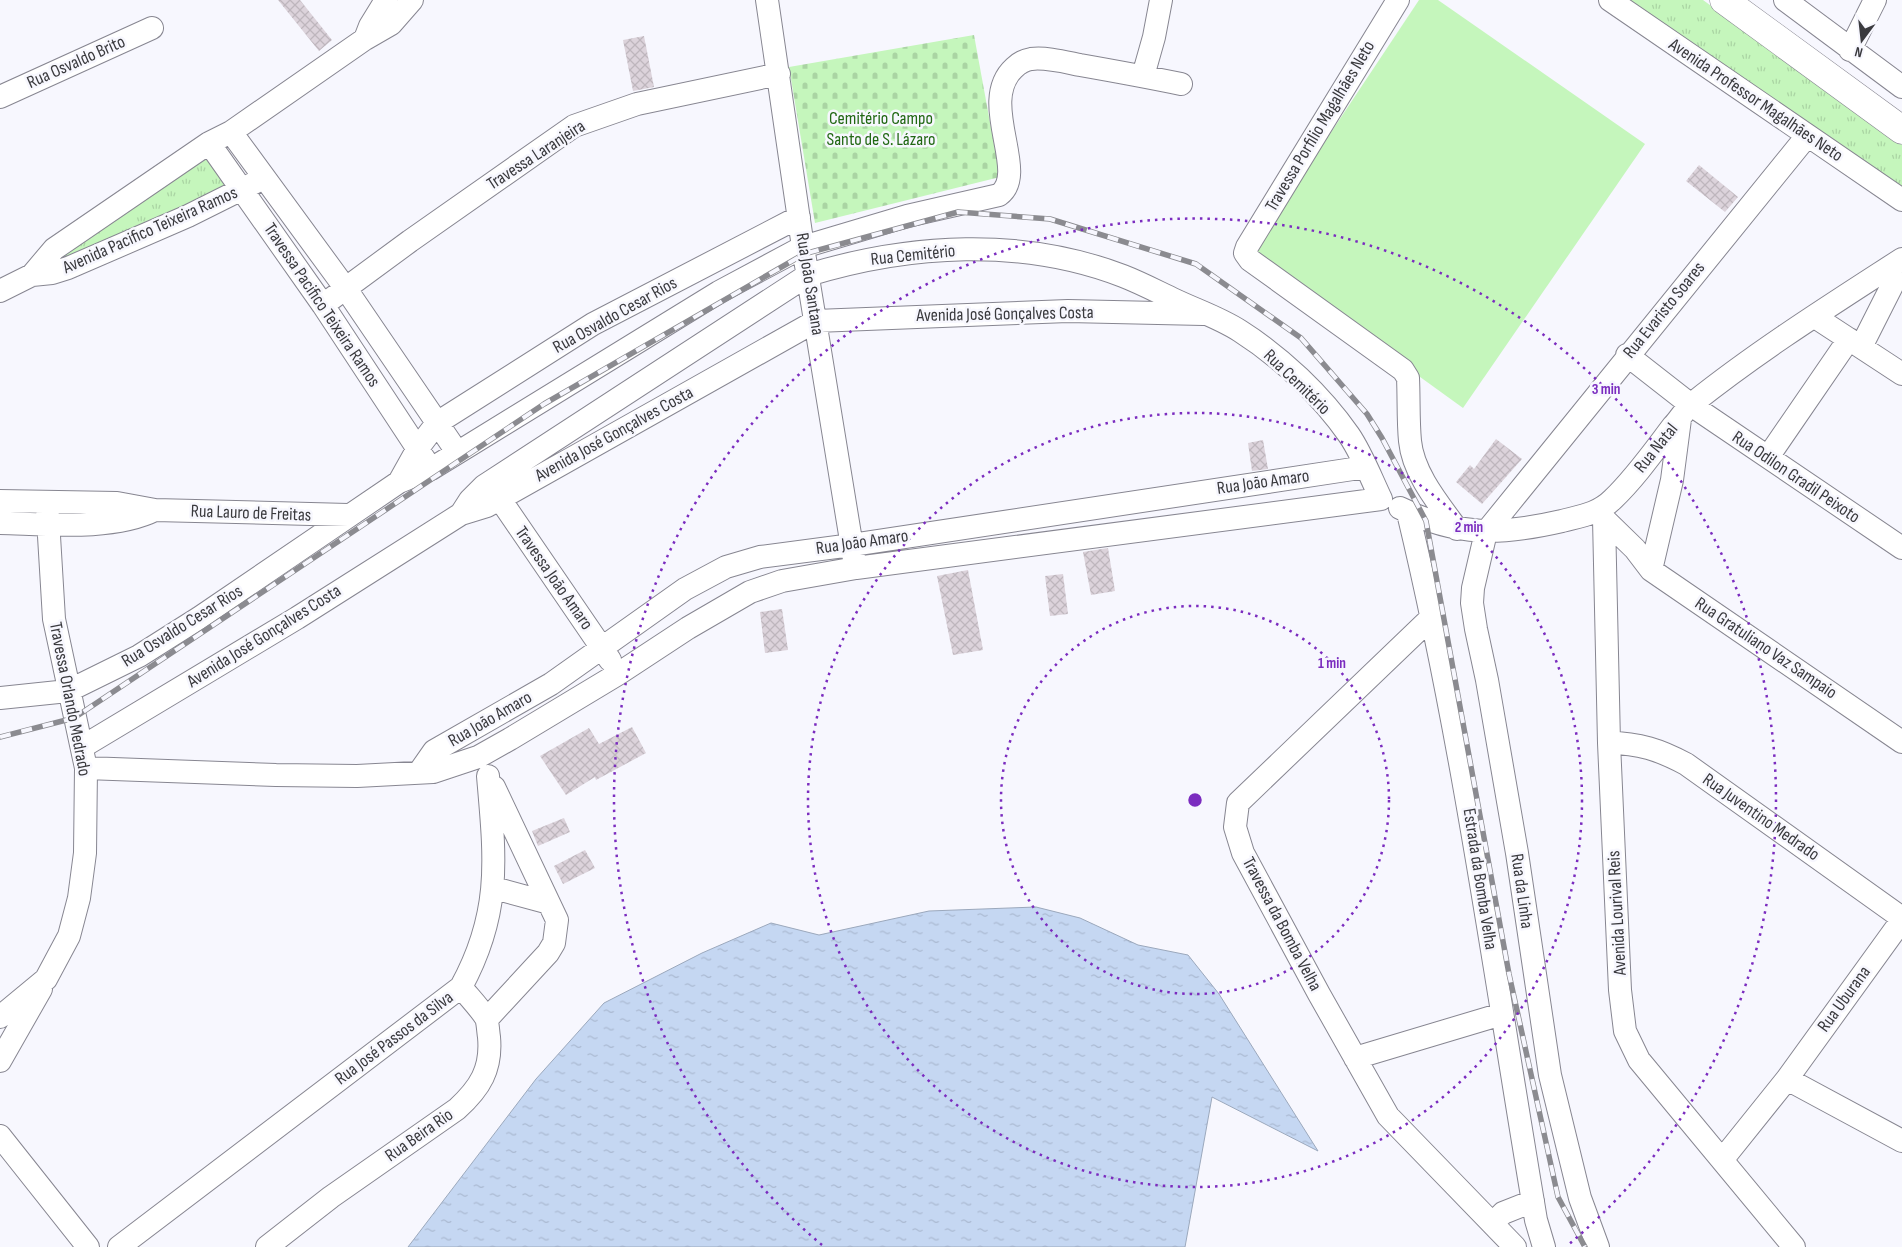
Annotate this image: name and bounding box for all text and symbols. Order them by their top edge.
north arrow [1837,15,1887,65]
street label: Rua Osvaldo Brito [24,31,128,93]
street label: Avenida Professor Magalhães Neto [1664,33,1847,166]
street label: Travessa Porfilio Magalhães Neto [1261,37,1379,215]
text: N [1853,43,1865,61]
park label: Cemitério Campo Santo de S. Lázaro [826,108,936,150]
street label: Travessa Laranjeira [483,115,589,195]
street label: Avenida Pacifico Teixeira Ramos [58,182,241,278]
street label: Travessa Pacifico Teixeira Ramos [259,219,385,391]
street label: Rua João Santana [792,231,828,337]
street label: Rua Cemitério [870,240,956,270]
street label: Rua Evaristo Soares [1619,258,1709,362]
street label: Rua Osvaldo Cesar Rios [549,272,681,358]
street label: Avenida José Gonçalves Costa [915,302,1094,326]
street label: Rua Cemitério [1259,345,1335,419]
text: 3 min [1592,380,1620,399]
street label: Avenida José Gonçalves Costa [531,382,697,487]
street label: Rua Natal [1630,419,1682,477]
street label: Rua Odilon Gradil Peixoto [1728,426,1864,528]
street label: Rua João Amaro [1216,465,1310,499]
street label: Rua Lauro de Freitas [190,500,312,526]
text: 2 min [1455,518,1483,537]
street label: Travessa João Amaro [511,522,597,634]
street label: Rua João Amaro [815,525,909,559]
street label: Rua Osvaldo Cesar Rios [118,580,246,672]
street label: Avenida José Gonçalves Costa [182,580,345,692]
street label: Rua Gratuliano Vaz Sampaio [1691,593,1841,703]
street label: Travessa Orlando Medrado [45,620,95,778]
text: 1 min [1318,654,1346,673]
street label: Rua João Amaro [445,687,535,751]
street label: Rua Juventino Medrado [1699,769,1823,865]
centre of rings [1186,791,1204,809]
street label: Estrada da Bomba Velha [1458,807,1502,951]
street label: Avenida Lourival Reis [1603,850,1631,977]
street label: Rua da Linha [1506,852,1538,930]
street label: Travessa da Bomba Velha [1238,854,1326,995]
street label: Rua Uburana [1813,962,1875,1036]
street label: Rua José Passos da Silva [331,987,457,1089]
street label: Rua Beira Rio [381,1104,457,1166]

